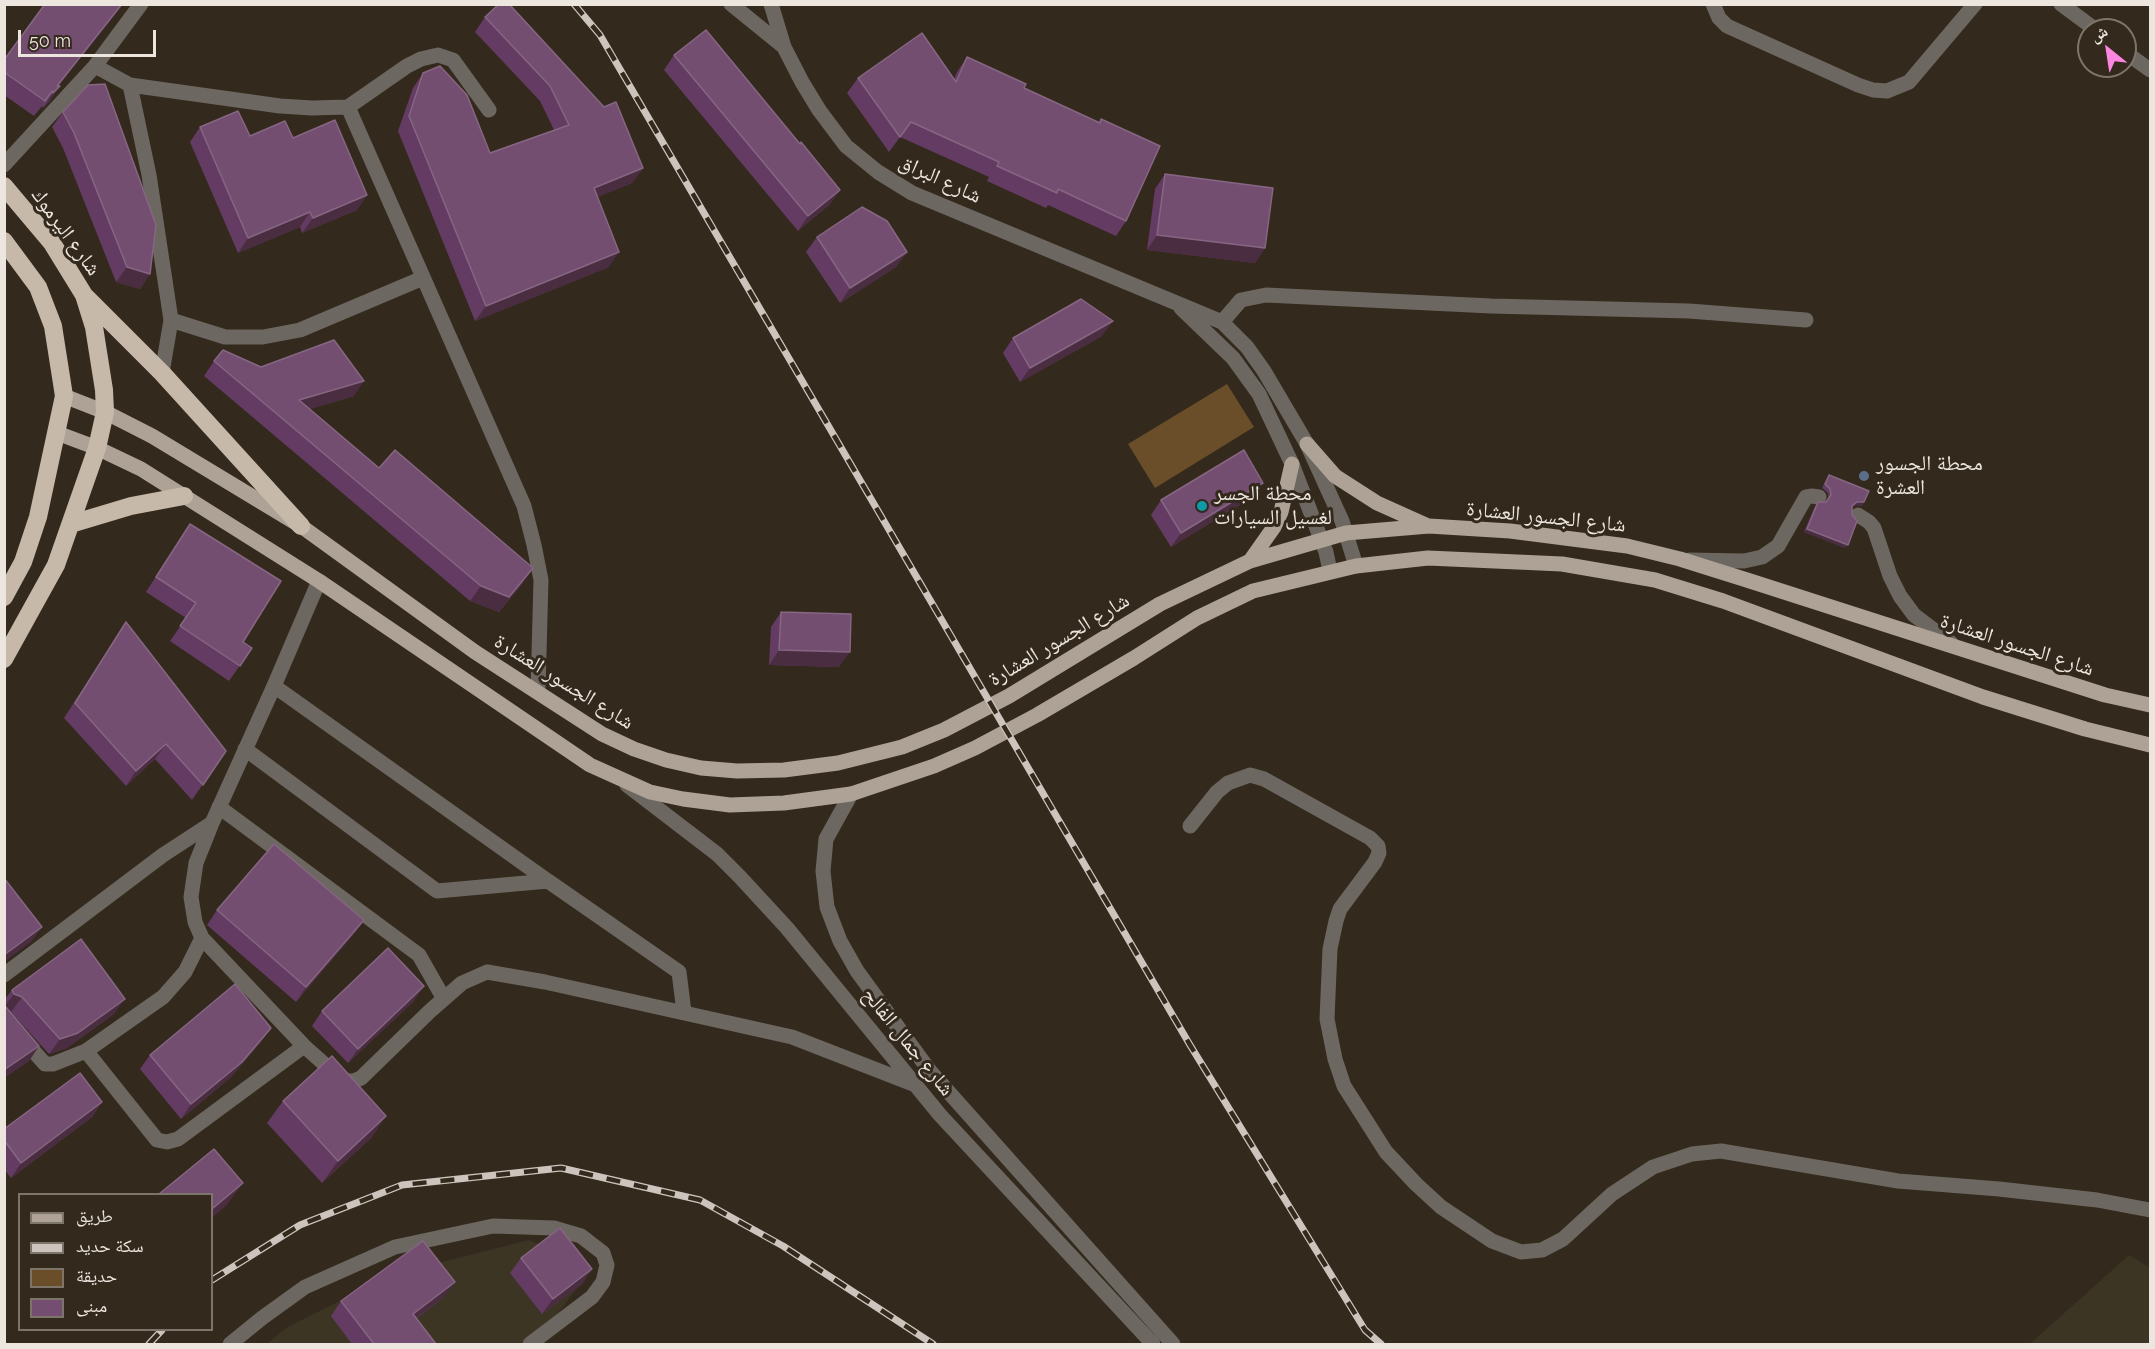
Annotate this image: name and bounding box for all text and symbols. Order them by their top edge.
scale bar [21,18,159,56]
north arrow [2077,18,2137,78]
text: ش [2087,21,2111,46]
text: 50 m [29,30,71,51]
street label: شارع البراق [895,149,985,209]
street label: شارع اليرموك [26,183,106,281]
place label: محطة الجسور العشرة [1876,451,1983,501]
marker: محطة الجسور العشرة [1857,469,1871,483]
place label: محطة الجسر لغسيل السيارات [1214,481,1332,531]
street label: شارع الجسور العشارة [1465,496,1627,538]
marker: محطة الجسر لغسيل السيارات [1195,499,1209,513]
street label: شارع الجسور العشارة [984,588,1134,692]
street label: شارع الجسور العشارة [1937,608,2097,682]
street label: شارع الجسور العشارة [489,629,639,735]
street label: شارع جمال الفالح [857,983,959,1101]
legend [18,1193,213,1331]
text: طريق [76,1205,113,1226]
text: سكة حديد [76,1235,144,1256]
text: حديقة [76,1265,117,1286]
text: مبنى [76,1295,107,1316]

